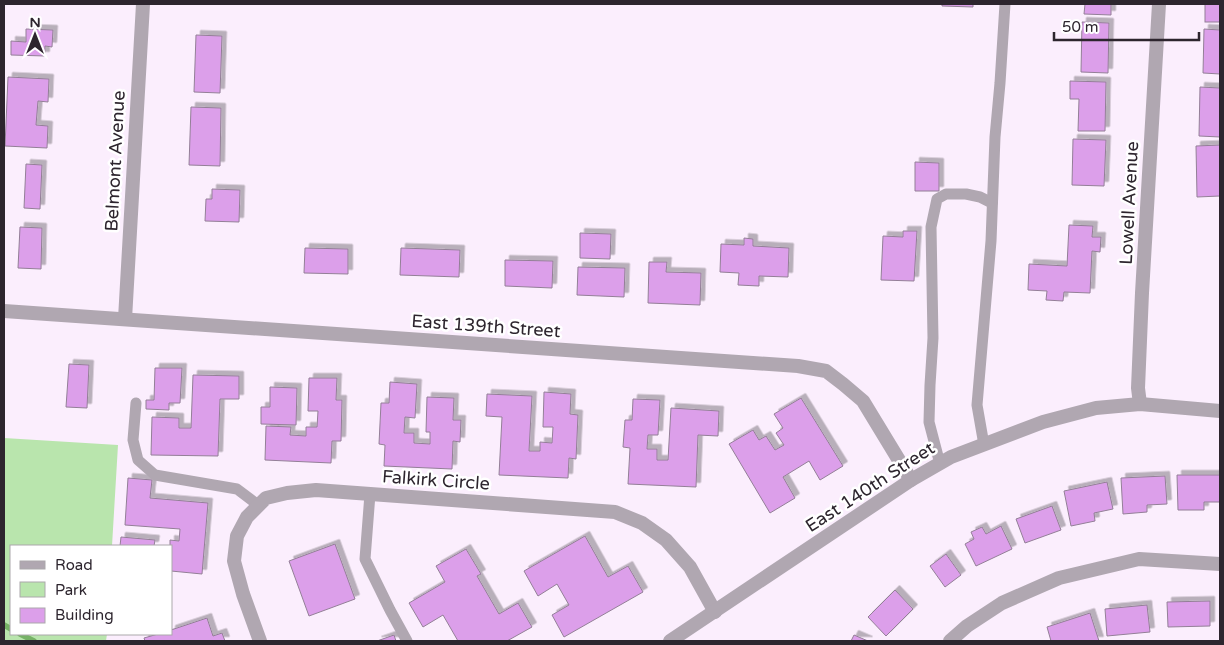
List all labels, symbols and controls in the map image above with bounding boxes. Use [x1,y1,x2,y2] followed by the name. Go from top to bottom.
[10,10,60,60] north arrow
[1054,10,1199,42] scale bar
[29,14,41,31] text: N
[1062,18,1099,36] text: 50 m
[100,90,130,232] street label: Belmont Avenue
[1115,141,1143,265] street label: Lowell Avenue
[411,310,561,342] street label: East 139th Street
[801,437,939,537] street label: East 140th Street
[381,465,491,495] street label: Falkirk Circle
[10,545,172,635] legend
[55,556,93,574] text: Road
[55,581,87,599] text: Park
[55,606,114,624] text: Building

